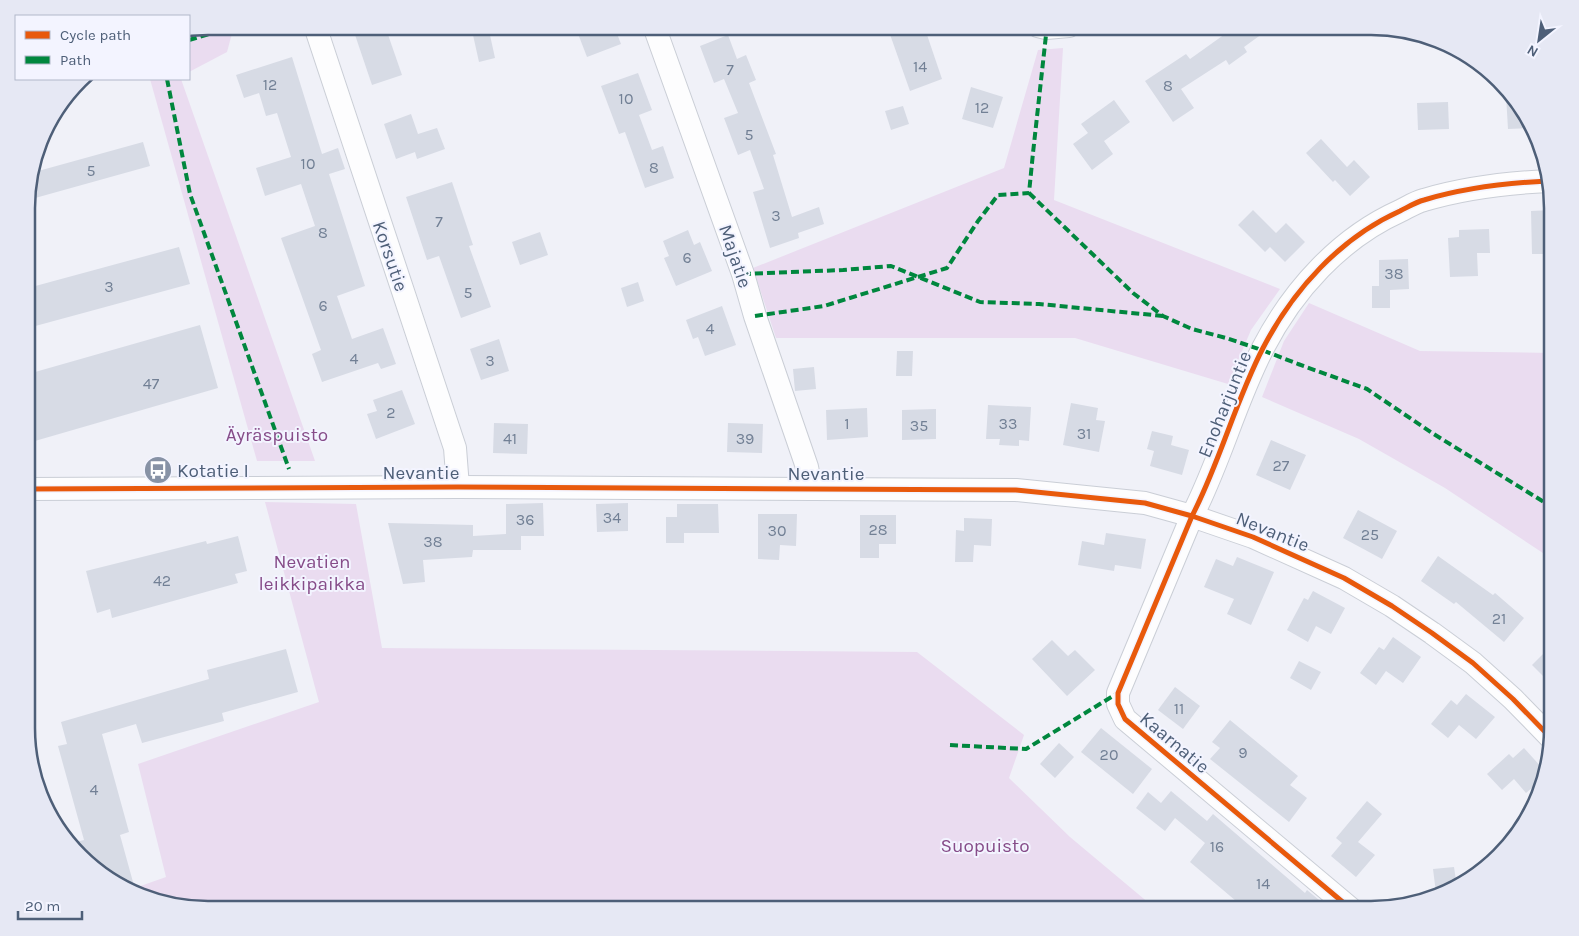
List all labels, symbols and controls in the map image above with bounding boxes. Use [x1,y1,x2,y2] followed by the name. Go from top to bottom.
[15,15,190,80] legend
[1514,15,1564,65] north arrow
[60,26,131,44] text: Cycle path
[1524,41,1541,61] text: N
[60,51,91,69] text: Path
[913,57,927,76] house number: 14
[726,60,734,79] house number: 7
[263,75,277,94] house number: 12
[1163,76,1173,95] house number: 8
[619,89,633,108] house number: 10
[975,98,989,117] house number: 12
[744,125,754,144] house number: 5
[301,154,315,173] house number: 10
[649,158,659,177] house number: 8
[86,161,96,180] house number: 5
[771,206,781,225] house number: 3
[435,212,443,231] house number: 7
[368,218,412,294] street label: Korsutie
[714,222,756,291] street label: Majatie
[318,223,328,242] house number: 8
[682,248,692,267] house number: 6
[1384,264,1404,283] house number: 38
[104,277,114,296] house number: 3
[463,283,473,302] house number: 5
[318,296,328,315] house number: 6
[706,319,715,338] house number: 4
[1194,348,1256,461] street label: Enoharjuntie
[350,349,359,368] house number: 4
[485,351,495,370] house number: 3
[143,374,160,393] house number: 47
[386,403,396,422] house number: 2
[844,414,850,433] house number: 1
[999,414,1017,433] house number: 33
[910,416,928,435] house number: 35
[226,424,328,446] park label: Äyräspuisto
[1077,424,1091,443] house number: 31
[503,429,517,448] house number: 41
[736,429,754,448] house number: 39
[143,455,173,485] bus stop icon: Kotatie I
[1273,456,1290,475] house number: 27
[177,460,249,482] place label: Kotatie I
[383,462,459,484] street label: Nevantie
[788,463,864,485] street label: Nevantie
[1233,507,1312,557] street label: Nevantie
[603,508,621,527] house number: 34
[516,510,534,529] house number: 36
[868,520,888,539] house number: 28
[768,521,786,540] house number: 30
[1361,525,1379,544] house number: 25
[423,532,443,551] house number: 38
[259,551,365,595] park label: Nevatien leikkipaikka
[153,571,171,590] house number: 42
[1492,609,1506,628] house number: 21
[1174,699,1184,718] house number: 11
[1135,707,1214,778] street label: Kaarnatie
[1238,743,1248,762] house number: 9
[1100,745,1118,764] house number: 20
[90,780,99,799] house number: 4
[940,835,1030,857] park label: Suopuisto
[1210,837,1224,856] house number: 16
[1256,874,1270,893] house number: 14
[18,888,81,920] scale bar
[25,897,60,915] text: 20 m

